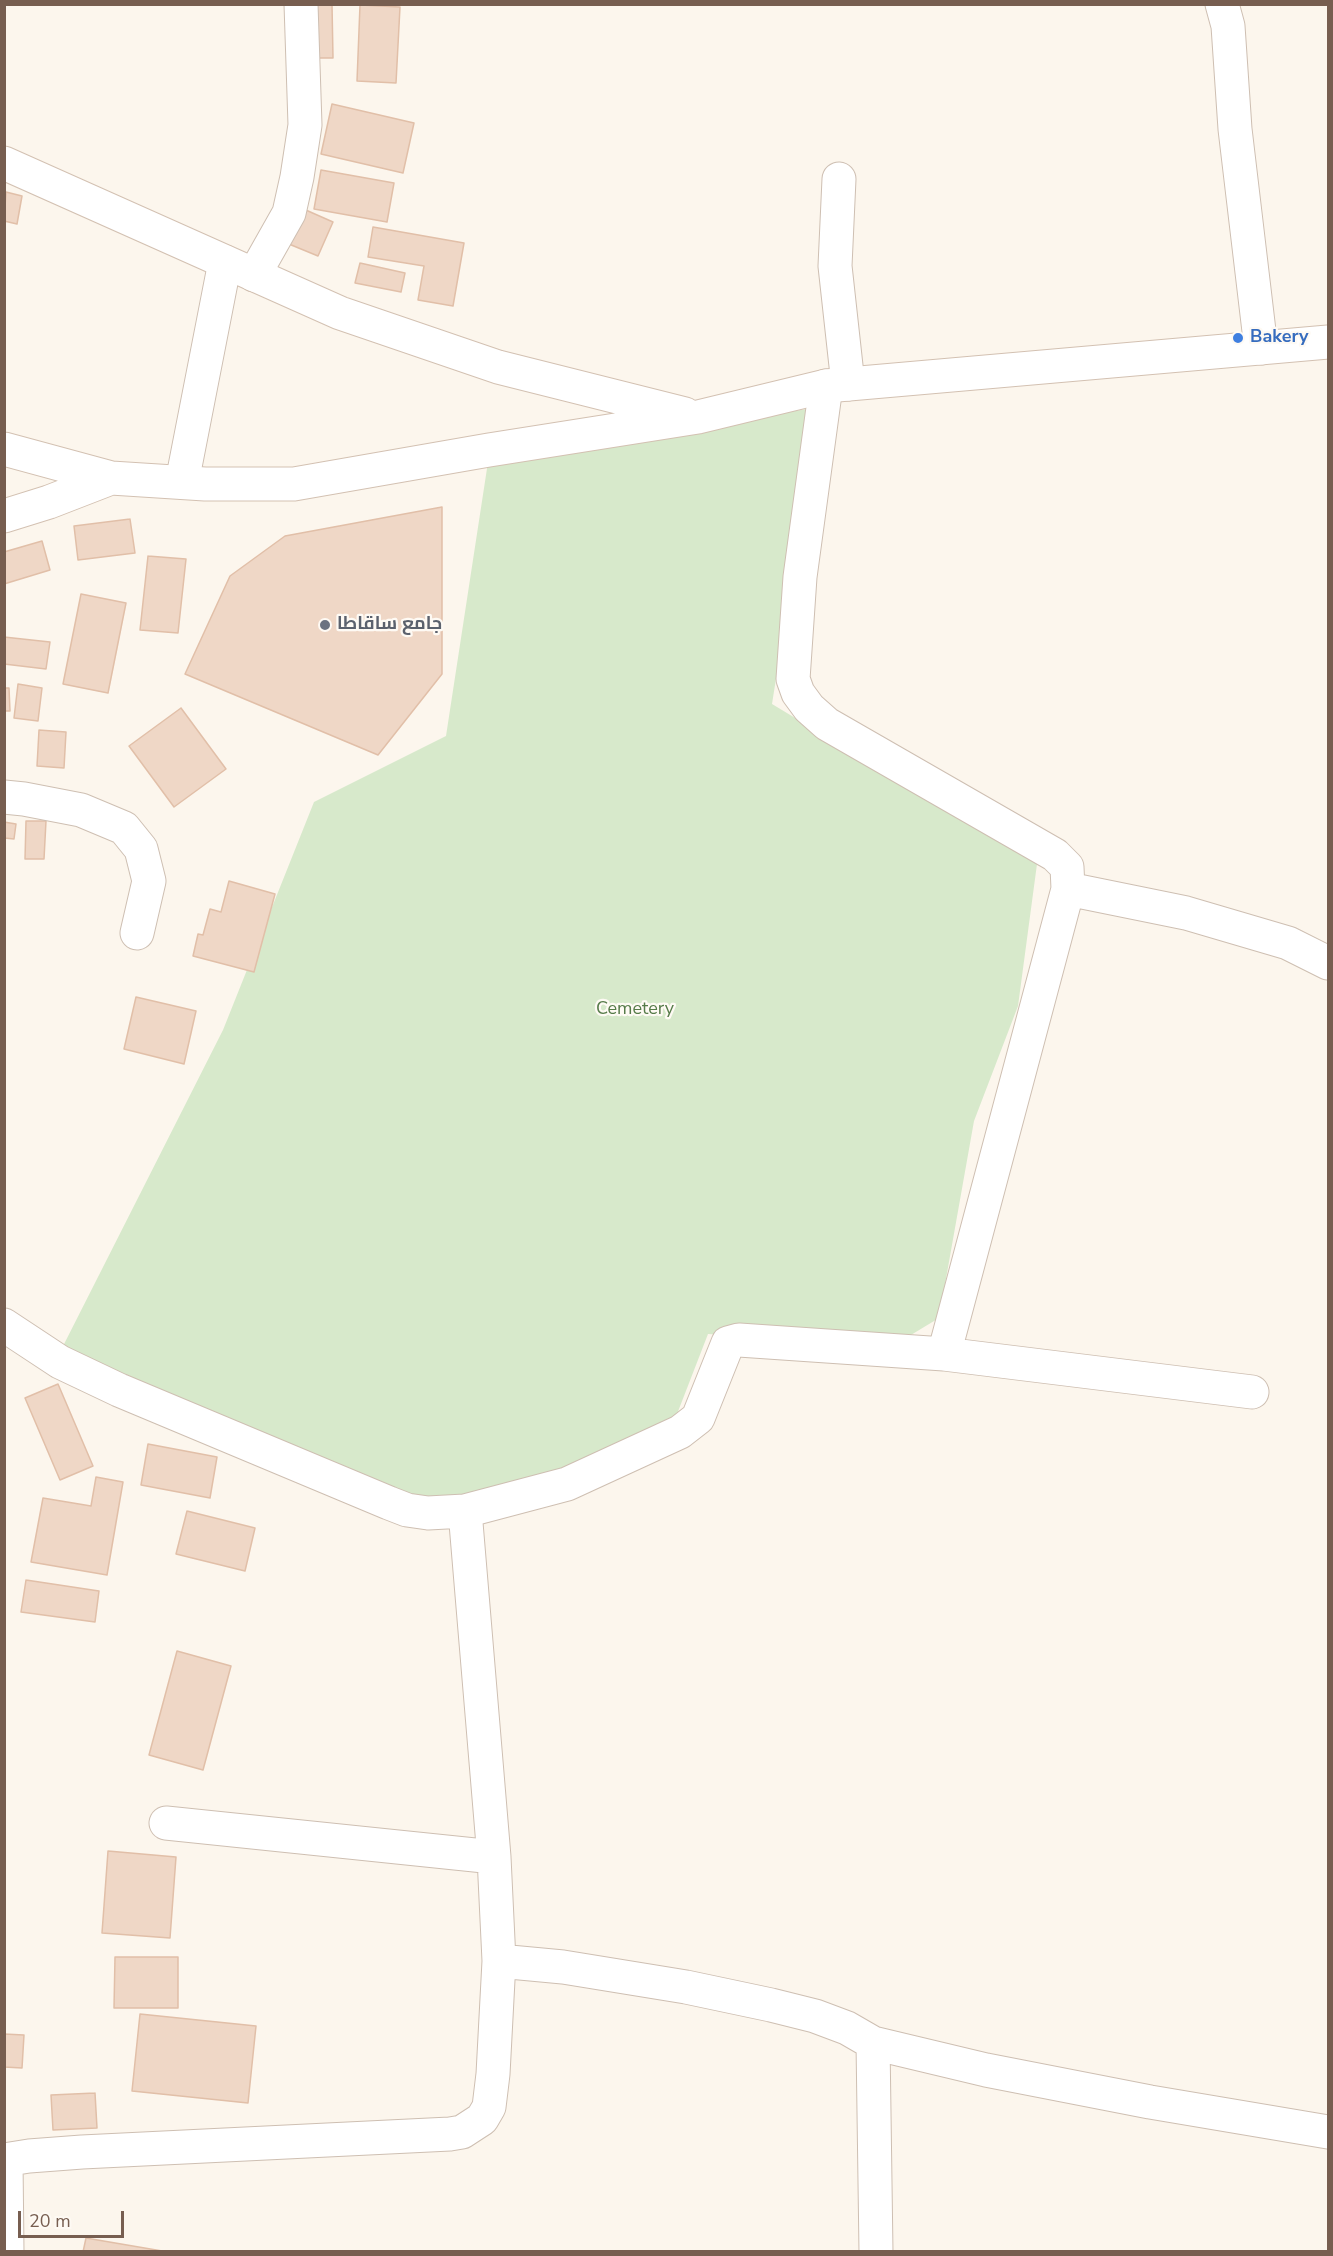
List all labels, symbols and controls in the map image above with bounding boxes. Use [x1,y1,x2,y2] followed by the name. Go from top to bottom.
[1250,327,1309,349] place label: Bakery
[1231,331,1245,345] marker: Bakery
[337,614,442,636] place label: جامع ساقاطا
[318,618,332,632] marker: جامع ساقاطا
[596,999,674,1021] park label: Cemetery
[21,2199,128,2237] scale bar
[29,2209,71,2233] text: 20 m

